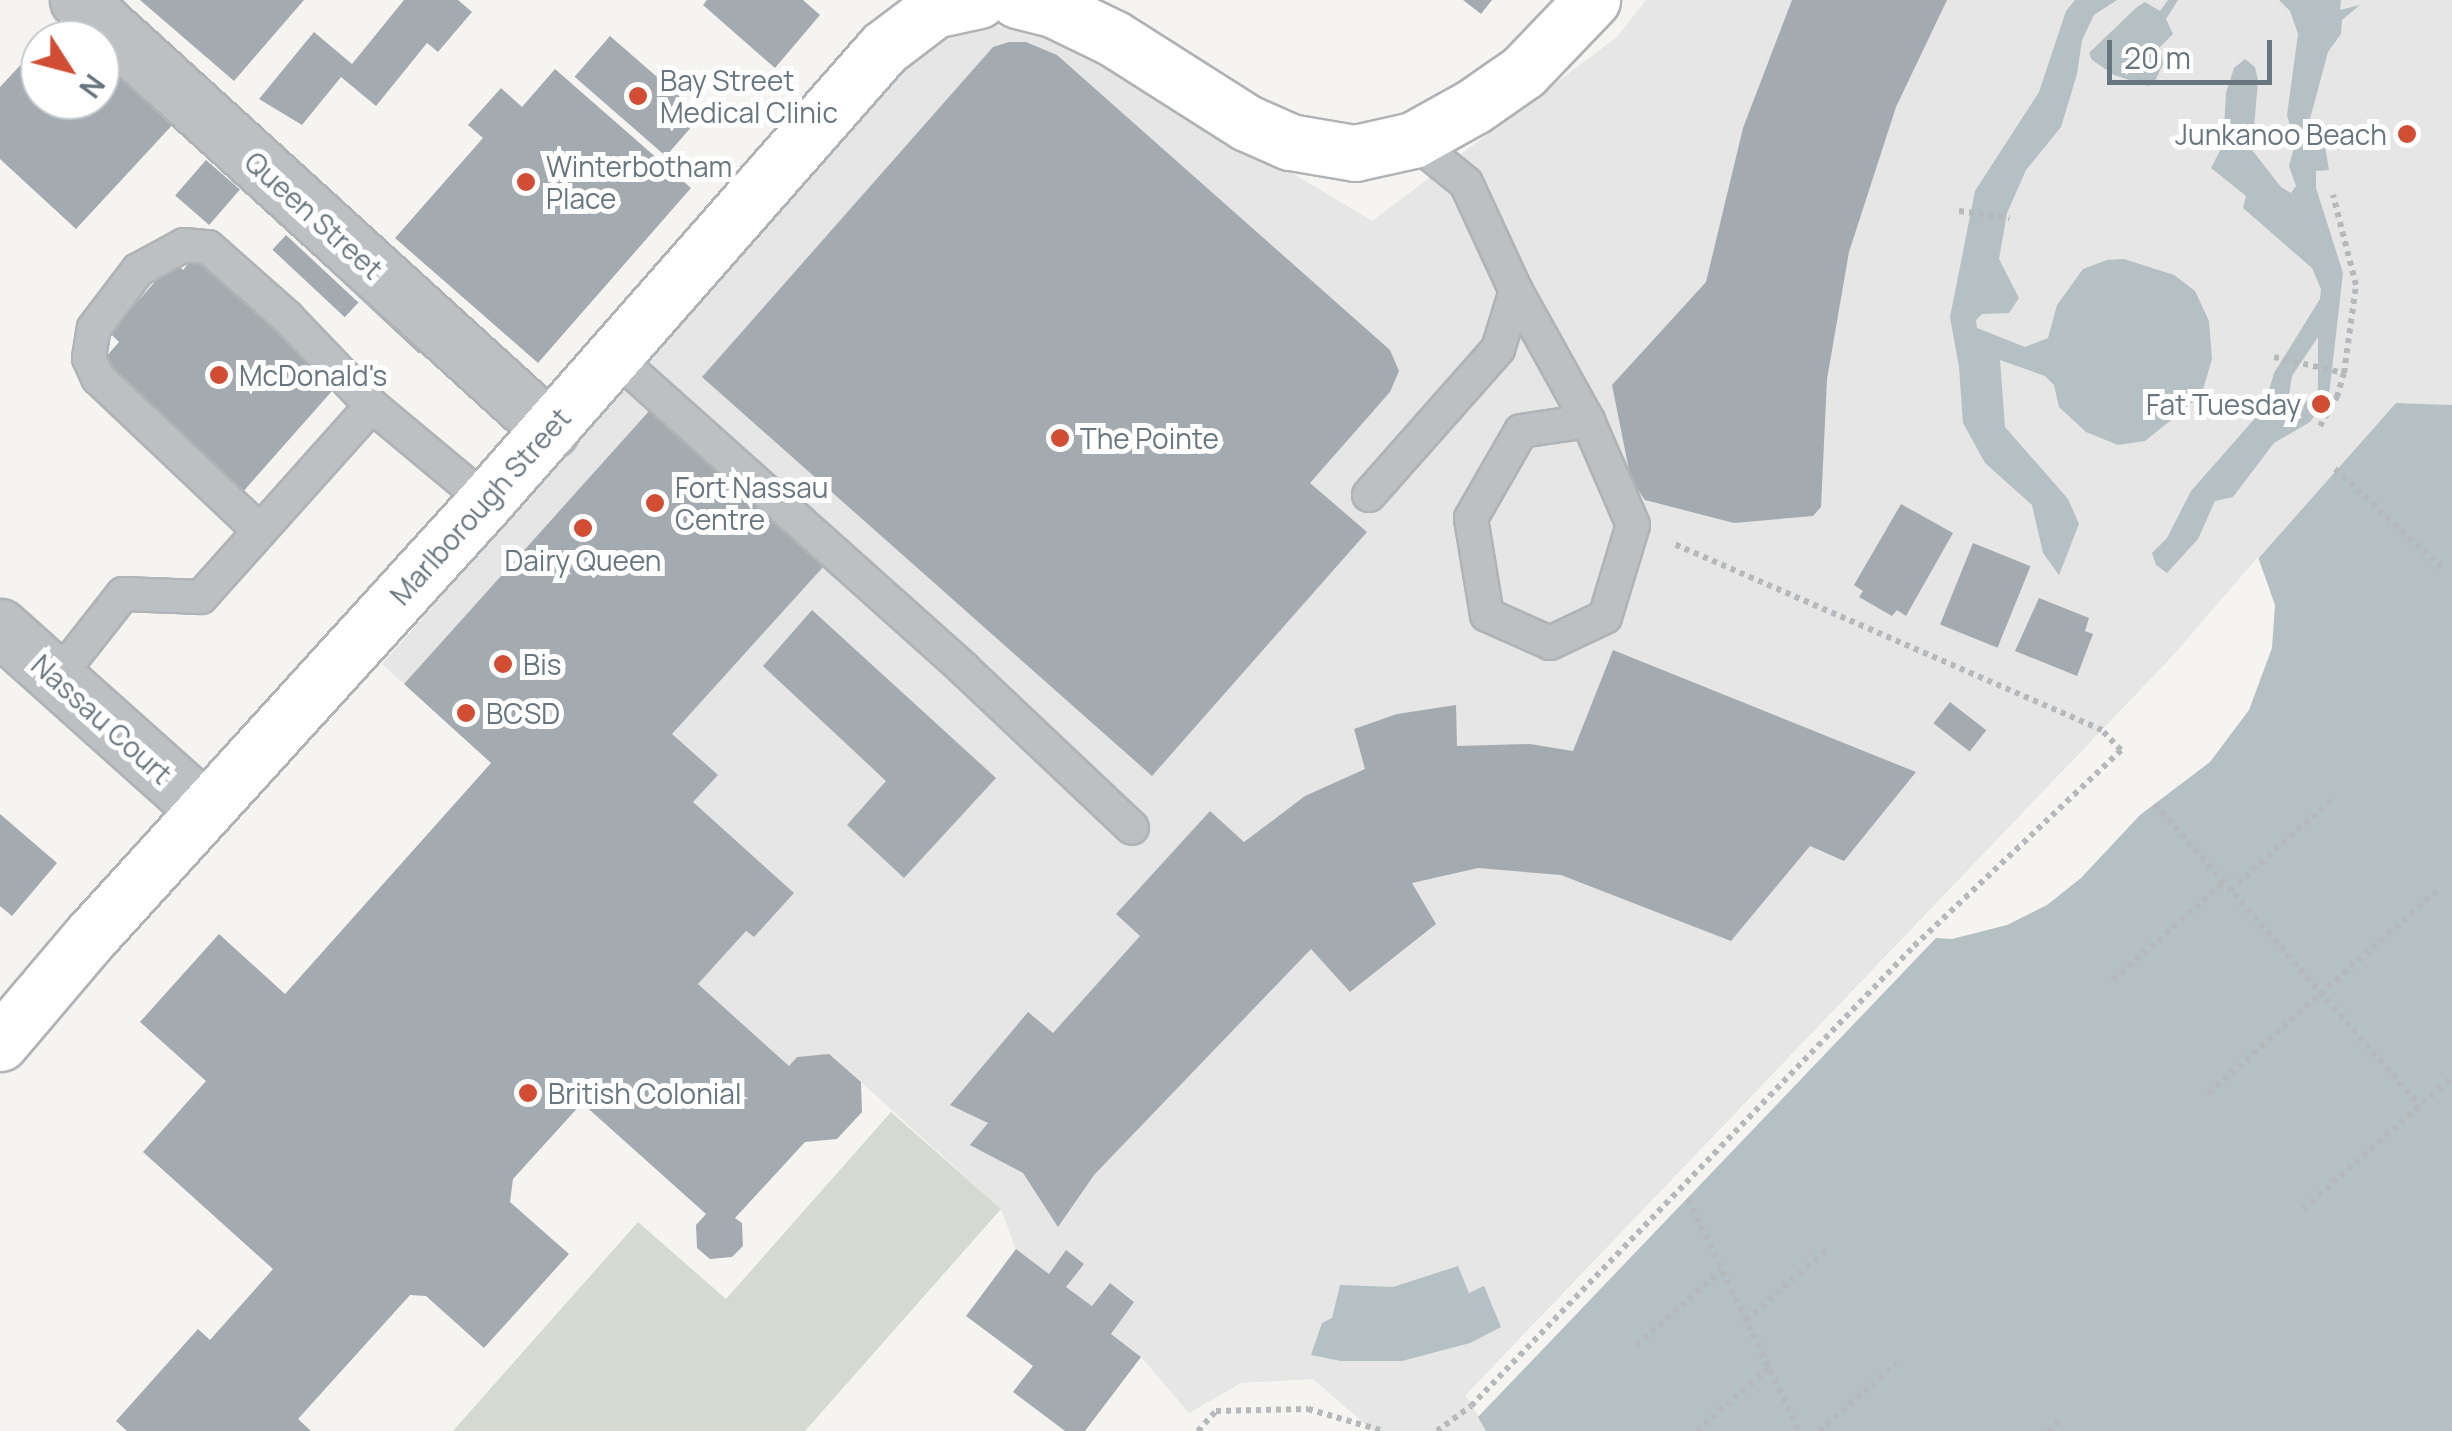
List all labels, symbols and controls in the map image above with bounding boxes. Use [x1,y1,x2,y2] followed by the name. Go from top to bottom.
[20,20,120,120] north arrow
[2112,20,2277,82] scale bar
[2124,37,2191,78] text: 20 m
[660,63,838,129] place label: Bay Street Medical Clinic
[71,67,114,106] text: N
[625,83,651,109] marker: Bay Street Medical Clinic
[2175,117,2387,151] place label: Junkanoo Beach
[2396,123,2418,145] marker: Junkanoo Beach
[238,144,390,286] street label: Queen Street
[546,149,732,215] place label: Winterbotham Place
[515,171,537,193] marker: Winterbotham Place
[239,358,387,392] place label: McDonald's
[208,364,230,386] marker: McDonald's
[2146,387,2301,421] place label: Fat Tuesday
[2310,393,2332,415] marker: Fat Tuesday
[383,401,577,611] street label: Marlborough Street
[1080,421,1219,455] place label: The Pointe
[1049,427,1071,449] marker: The Pointe
[675,470,828,536] place label: Fort Nassau Centre
[644,492,666,514] marker: Fort Nassau Centre
[572,517,594,539] marker: Dairy Queen
[504,543,662,577] place label: Dairy Queen
[25,647,179,791] street label: Nassau Court
[523,647,561,681] place label: Bis
[492,653,514,675] marker: Bis
[486,696,560,730] place label: BCSD
[455,702,477,724] marker: BCSD
[548,1076,741,1110] place label: British Colonial
[517,1082,539,1104] marker: British Colonial

